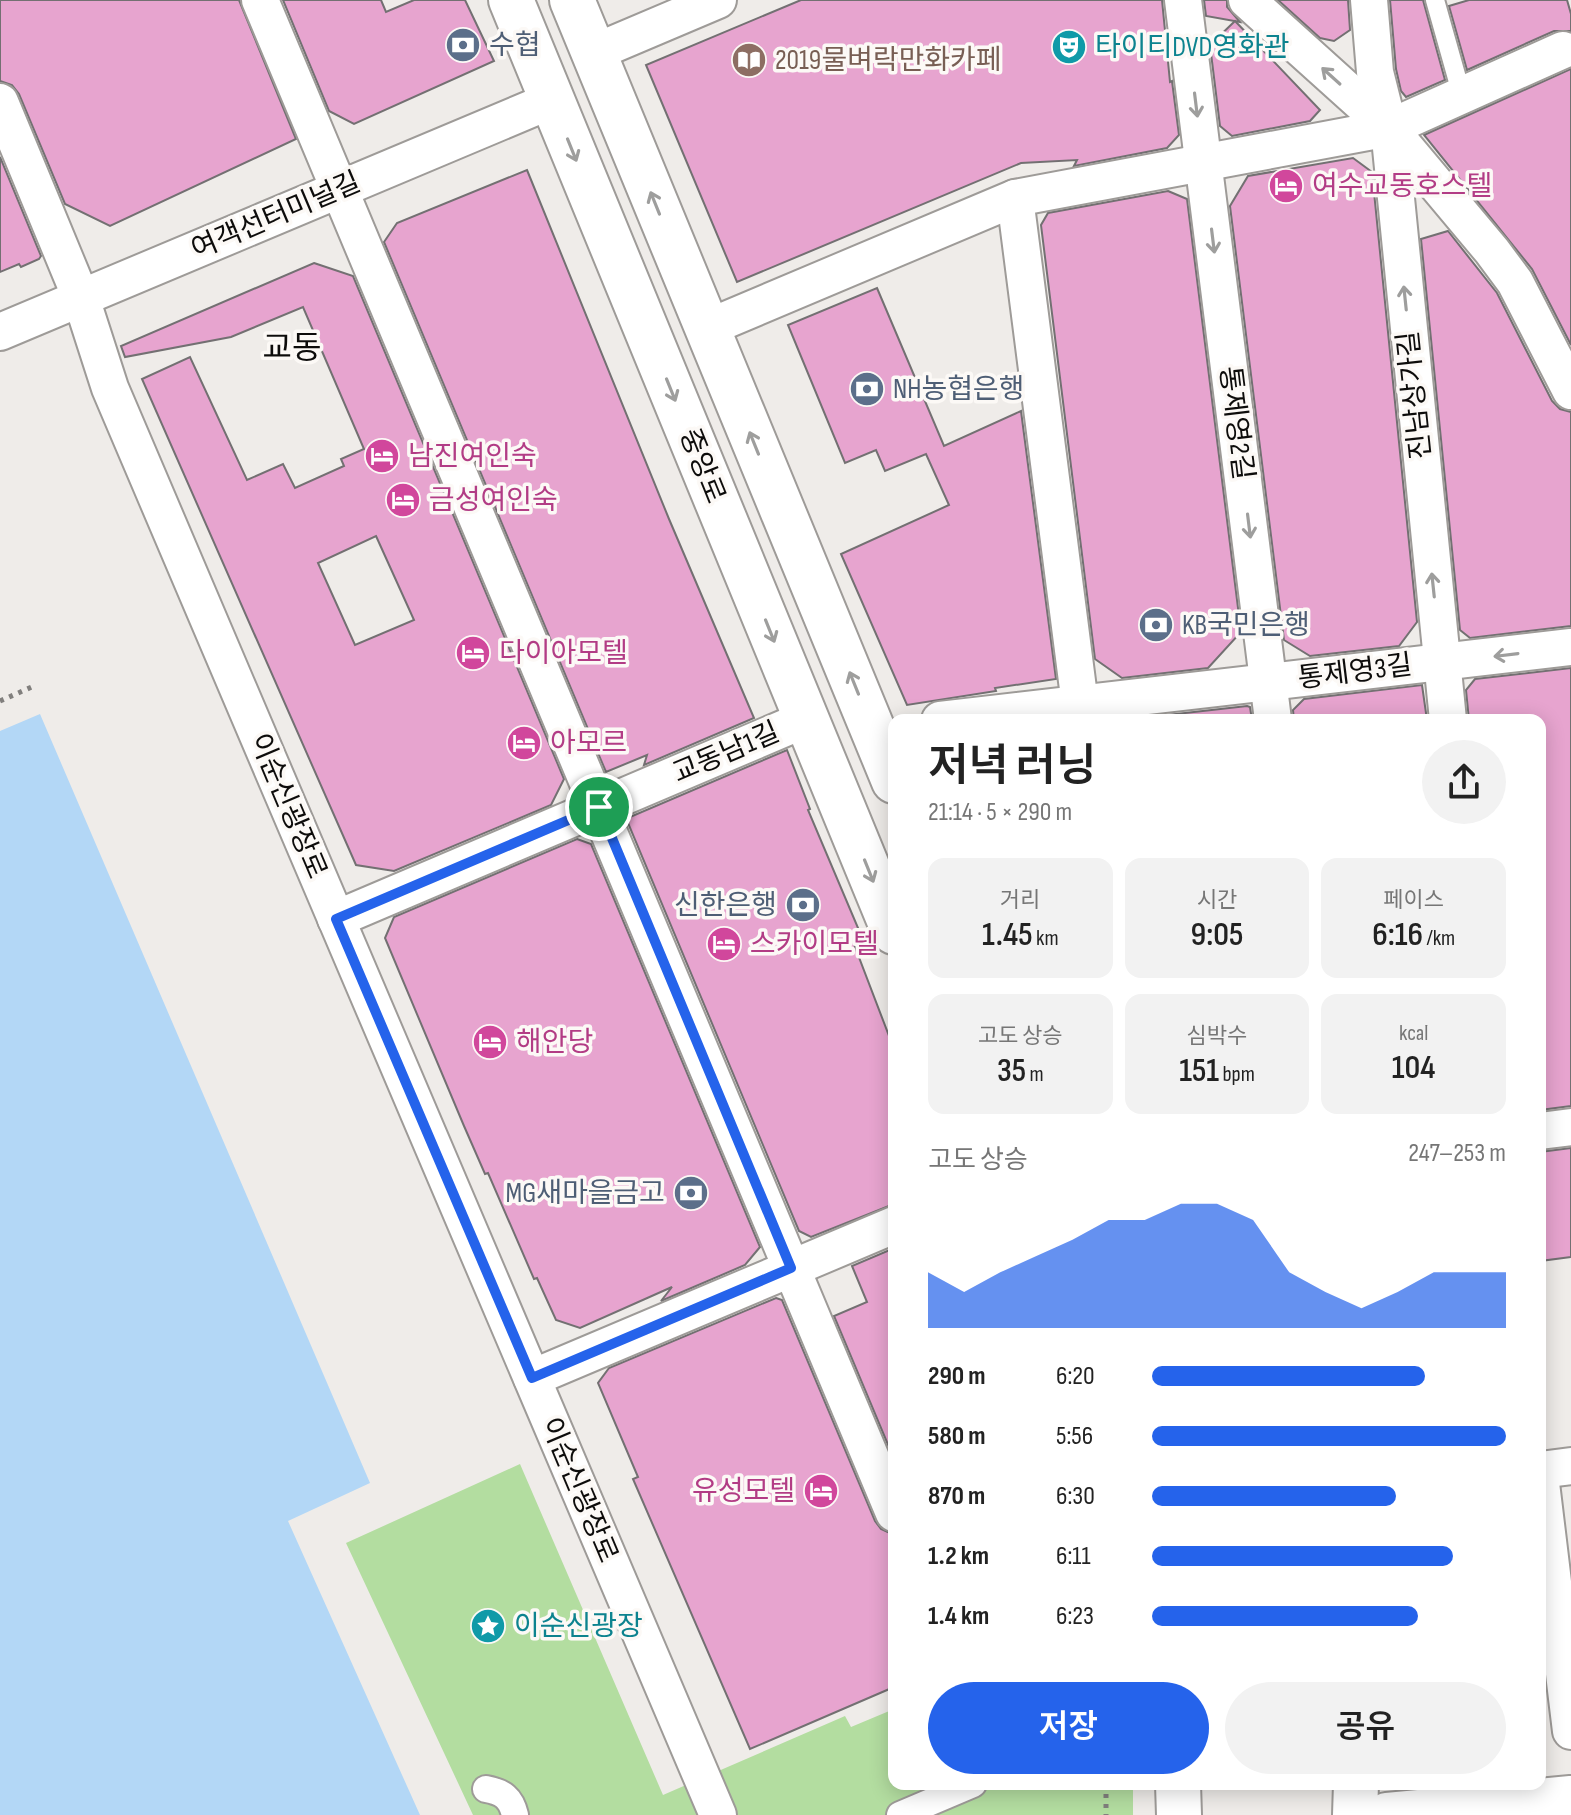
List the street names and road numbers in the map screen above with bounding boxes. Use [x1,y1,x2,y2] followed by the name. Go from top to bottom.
[187,166,365,266] street label: 여객선터미널길
[1392,329,1438,461] street label: 진남상가길
[1213,364,1259,482] street label: 통제영2길
[672,424,732,508] street label: 중앙로
[1296,649,1414,695] street label: 통제영3길
[668,716,784,790] street label: 교동남1길
[243,728,333,884] street label: 이순신광장로
[534,1412,624,1568] street label: 이순신광장로

